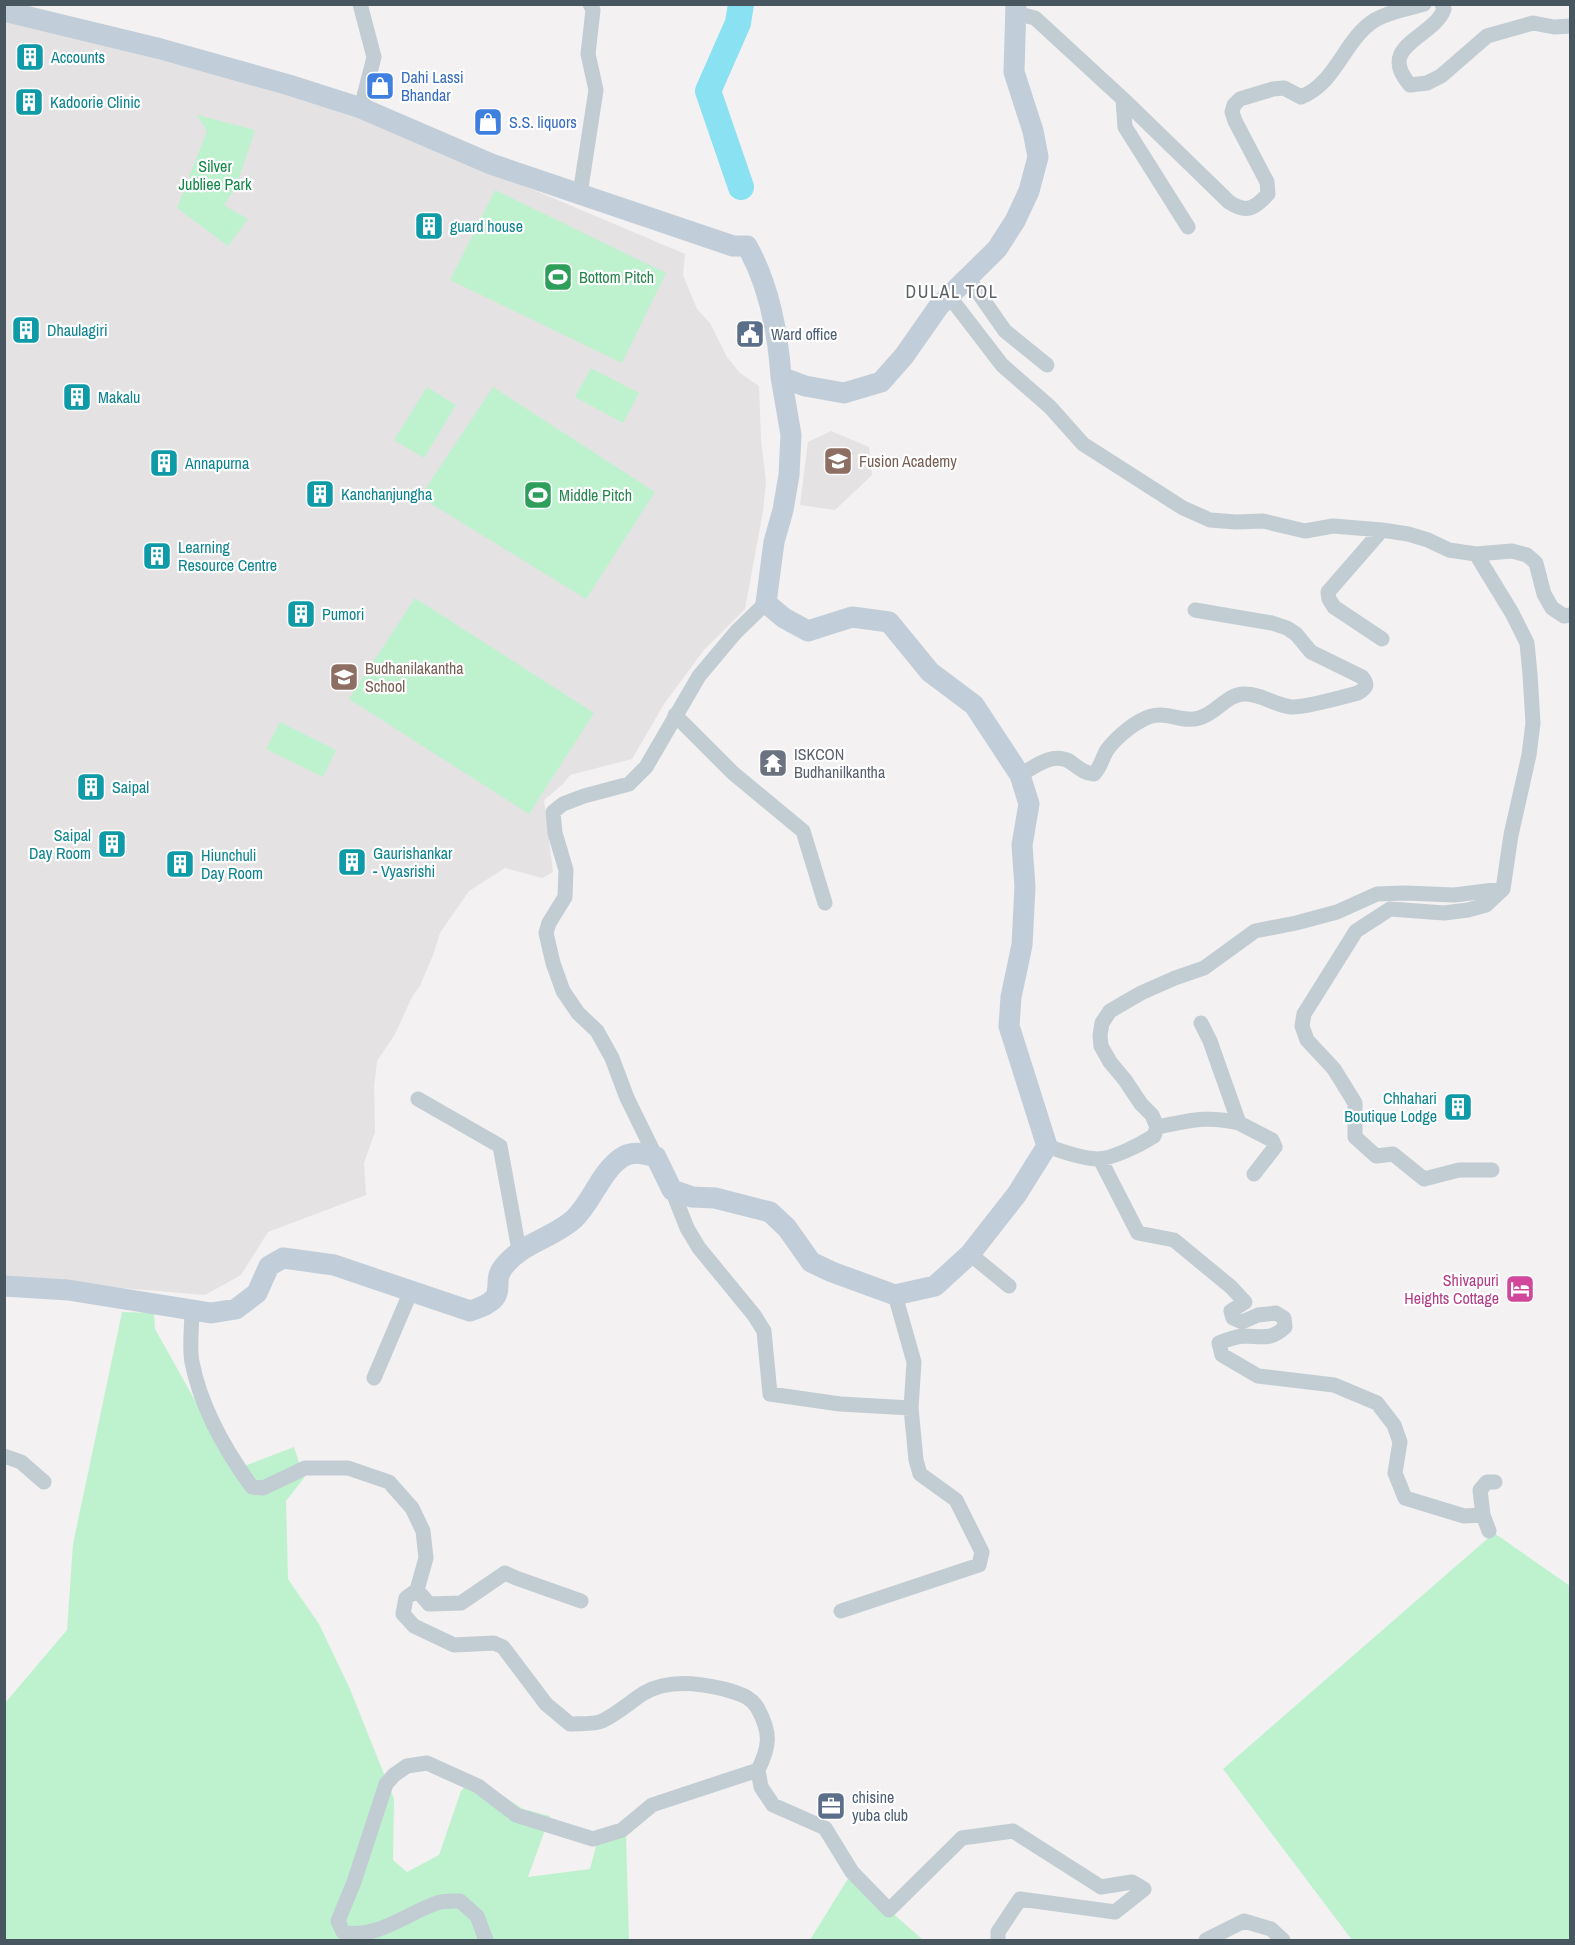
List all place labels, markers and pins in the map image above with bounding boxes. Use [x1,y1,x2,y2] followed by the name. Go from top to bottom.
[14,41,46,73] building icon: Accounts
[50,46,105,68] place label: Accounts
[401,66,464,106] place label: Dahi Lassi Bhandar
[364,70,396,102] shop icon: Dahi Lassi Bhandar
[13,86,45,118] building icon: Kadoorie Clinic
[50,91,141,113] place label: Kadoorie Clinic
[472,106,504,138] shop icon: S.S. liquors
[509,111,577,133] place label: S.S. liquors
[413,210,445,242] building icon: guard house
[450,215,523,237] place label: guard house
[542,261,574,293] sports icon: Bottom Pitch
[579,266,654,288] place label: Bottom Pitch
[10,314,42,346] building icon: Dhaulagiri
[734,318,766,350] public building icon: Ward office
[47,319,108,341] place label: Dhaulagiri
[771,323,837,345] place label: Ward office
[61,381,93,413] building icon: Makalu
[98,386,140,408] place label: Makalu
[822,445,854,477] school or university icon: Fusion Academy
[148,447,180,479] building icon: Annapurna
[859,450,957,472] place label: Fusion Academy
[184,452,250,474] place label: Annapurna
[304,478,336,510] building icon: Kanchanjungha
[522,479,554,511] sports icon: Middle Pitch
[341,483,433,505] place label: Kanchanjungha
[559,484,632,506] place label: Middle Pitch
[178,536,277,576] place label: Learning Resource Centre
[141,540,173,572] building icon: Learning Resource Centre
[285,598,317,630] building icon: Pumori
[322,603,364,625] place label: Pumori
[365,657,464,697] place label: Budhanilakantha School
[328,661,360,693] school or university icon: Budhanilakantha School
[794,743,886,783] place label: ISKCON Budhanilkantha
[757,747,789,779] temple icon: ISKCON Budhanilkantha
[75,771,107,803] building icon: Saipal
[112,776,149,798] place label: Saipal
[29,824,91,864] place label: Saipal Day Room
[96,828,128,860] building icon: Saipal Day Room
[373,842,453,882] place label: Gaurishankar - Vyasrishi
[201,844,263,884] place label: Hiunchuli Day Room
[336,846,368,878] building icon: Gaurishankar - Vyasrishi
[164,848,196,880] building icon: Hiunchuli Day Room
[1344,1087,1437,1127] place label: Chhahari Boutique Lodge
[1442,1091,1474,1123] building icon: Chhahari Boutique Lodge
[1404,1269,1499,1309] place label: Shivapuri Heights Cottage
[1504,1273,1536,1305] hotel icon: Shivapuri Heights Cottage
[852,1786,908,1826] place label: chisine yuba club
[815,1790,847,1822] office icon: chisine yuba club

